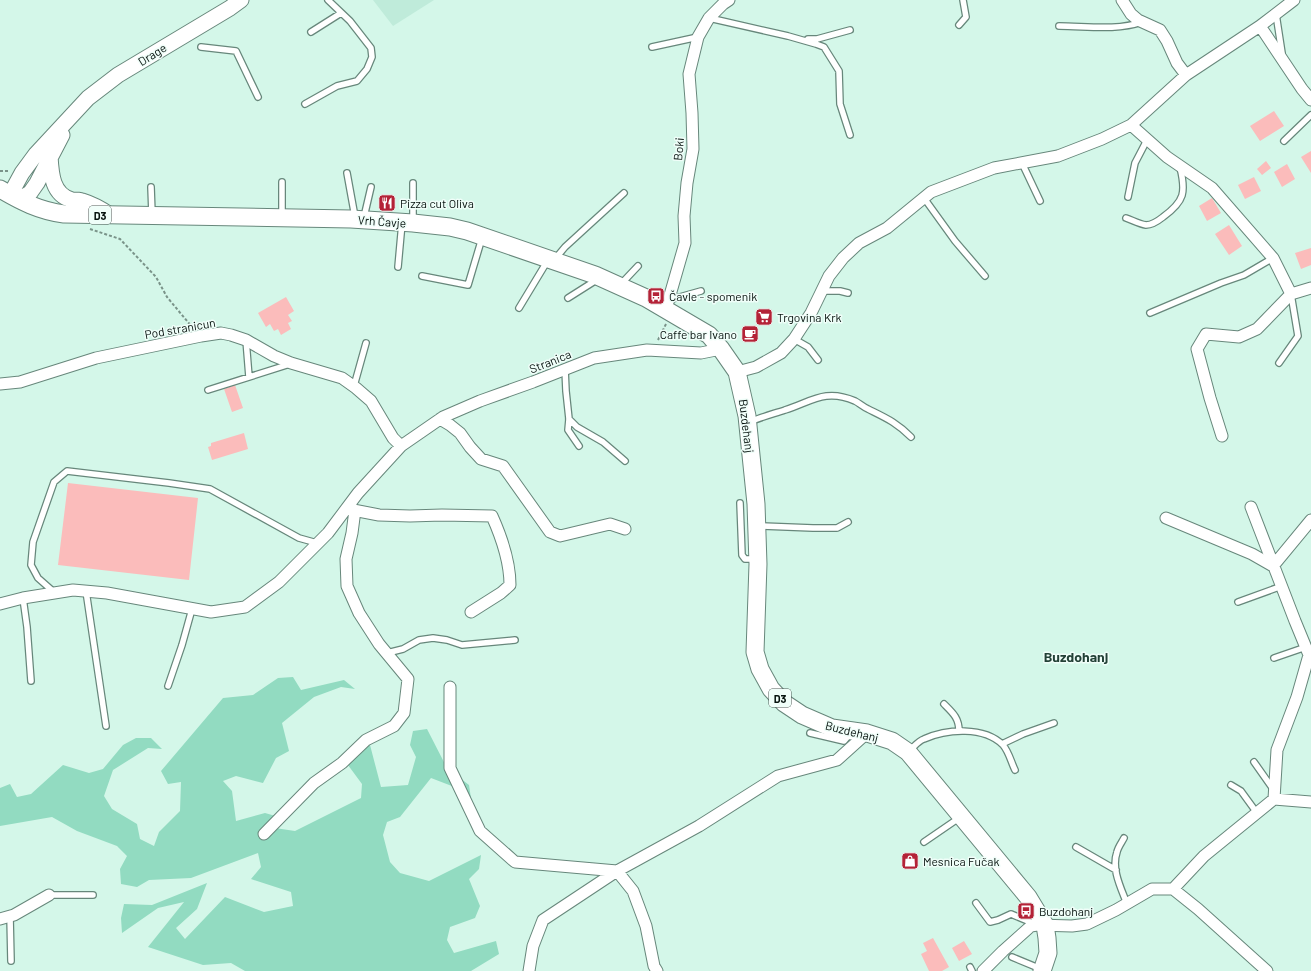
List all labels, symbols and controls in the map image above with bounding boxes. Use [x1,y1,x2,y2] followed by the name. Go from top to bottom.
[135,40,169,68] street label: Drage
[670,137,686,161] street label: Boki
[377,193,397,213] restaurant icon: Pizza cut Oliva
[400,196,474,210] place label: Pizza cut Oliva
[89,206,111,224] road number: D3
[357,212,407,230] street label: Vrh Čavje
[646,286,666,306] bus stop icon: Čavle - spomenik
[669,289,757,303] place label: Čavle - spomenik
[754,307,774,327] supermarket icon: Trgovina Krk
[777,310,842,324] place label: Trgovina Krk
[144,315,216,341] street label: Pod stranicun
[740,324,760,344] cafe icon: Caffe bar Ivano
[660,327,737,341] place label: Caffe bar Ivano
[527,346,573,376] street label: Stranica
[737,398,757,454] street label: Buzdehanj
[1044,648,1108,665] district label: Buzdohanj
[769,689,791,707] road number: D3
[824,718,880,744] street label: Buzdehanj
[900,851,920,871] shop icon: Mesnica Fučak
[923,854,999,868] place label: Mesnica Fučak
[1016,901,1036,921] bus stop icon: Buzdohanj
[1039,904,1093,918] place label: Buzdohanj

